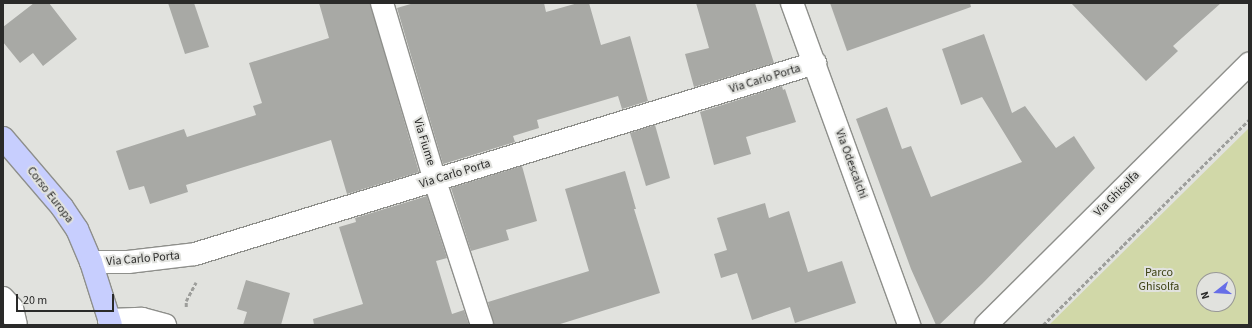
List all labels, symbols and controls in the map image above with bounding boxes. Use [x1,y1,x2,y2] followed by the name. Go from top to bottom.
[728,61,802,97] street label: Via Carlo Porta
[410,117,438,167] street label: Via Fiume
[832,127,870,201] street label: Via Odescalchi
[418,156,492,192] street label: Via Carlo Porta
[24,164,76,226] street label: Corso Europa
[1091,168,1143,220] street label: Via Ghisolfa
[106,249,180,269] street label: Via Carlo Porta
[1139,266,1179,294] park label: Parco Ghisolfa
[1196,272,1236,312] north arrow
[18,286,116,312] scale bar
[1197,290,1213,301] text: N
[23,292,47,309] text: 20 m

